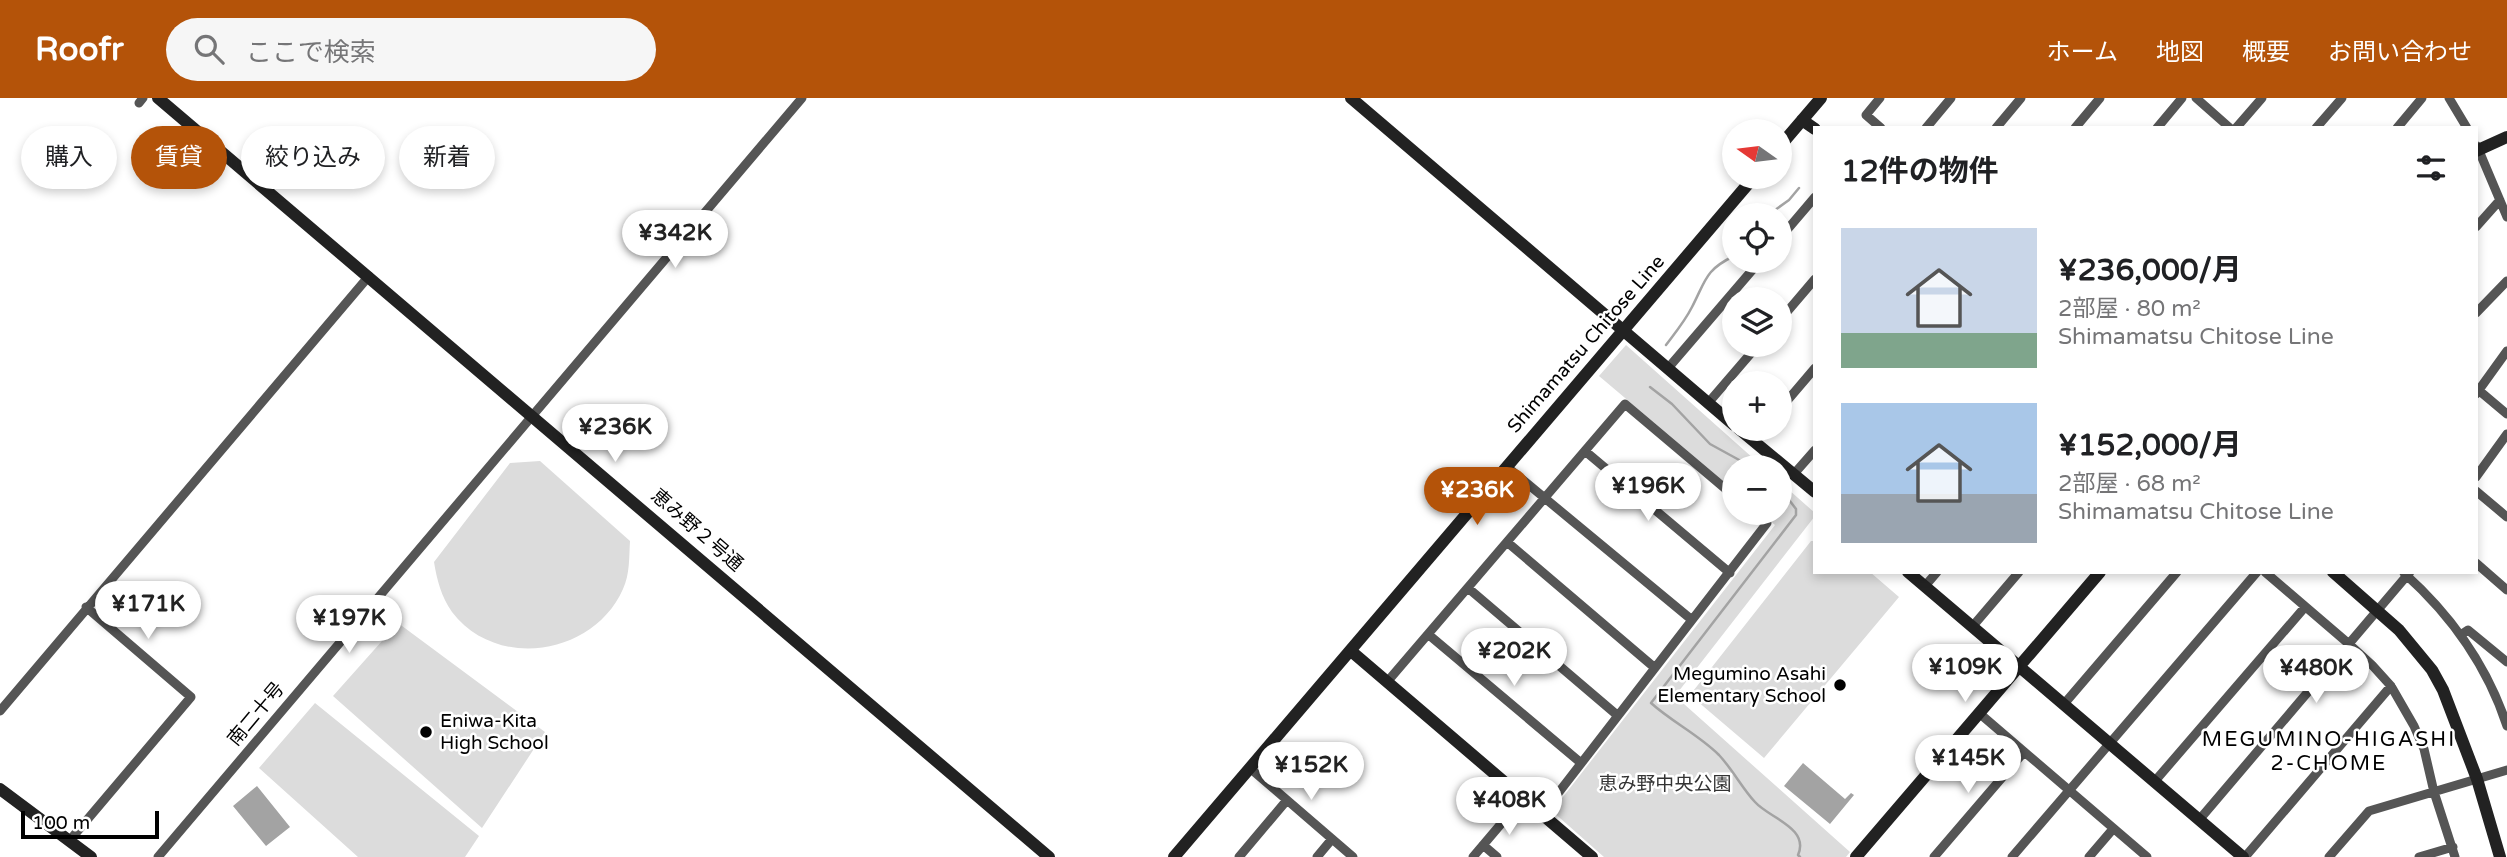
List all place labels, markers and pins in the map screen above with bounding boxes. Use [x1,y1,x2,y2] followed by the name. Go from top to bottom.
[626,211,724,270] pin: ¥342K
[566,404,664,464] pin: ¥236K
[1599,464,1697,523] pin: ¥196K
[1428,468,1526,527] pin: ¥236K
[99,582,197,641] pin: ¥171K
[300,596,398,655] pin: ¥197K
[1465,628,1563,688] pin: ¥202K
[1916,644,2014,704] pin: ¥109K
[2267,646,2365,705] pin: ¥480K
[1657,663,1826,707] place label: Megumino Asahi Elementary School
[1832,677,1848,693] marker: Megumino Asahi Elementary School
[440,710,549,754] place label: Eniwa-Kita High School
[418,724,434,740] marker: Eniwa-Kita High School
[1919,736,2017,795] pin: ¥145K
[1262,742,1360,802] pin: ¥152K
[1460,778,1558,837] pin: ¥408K

